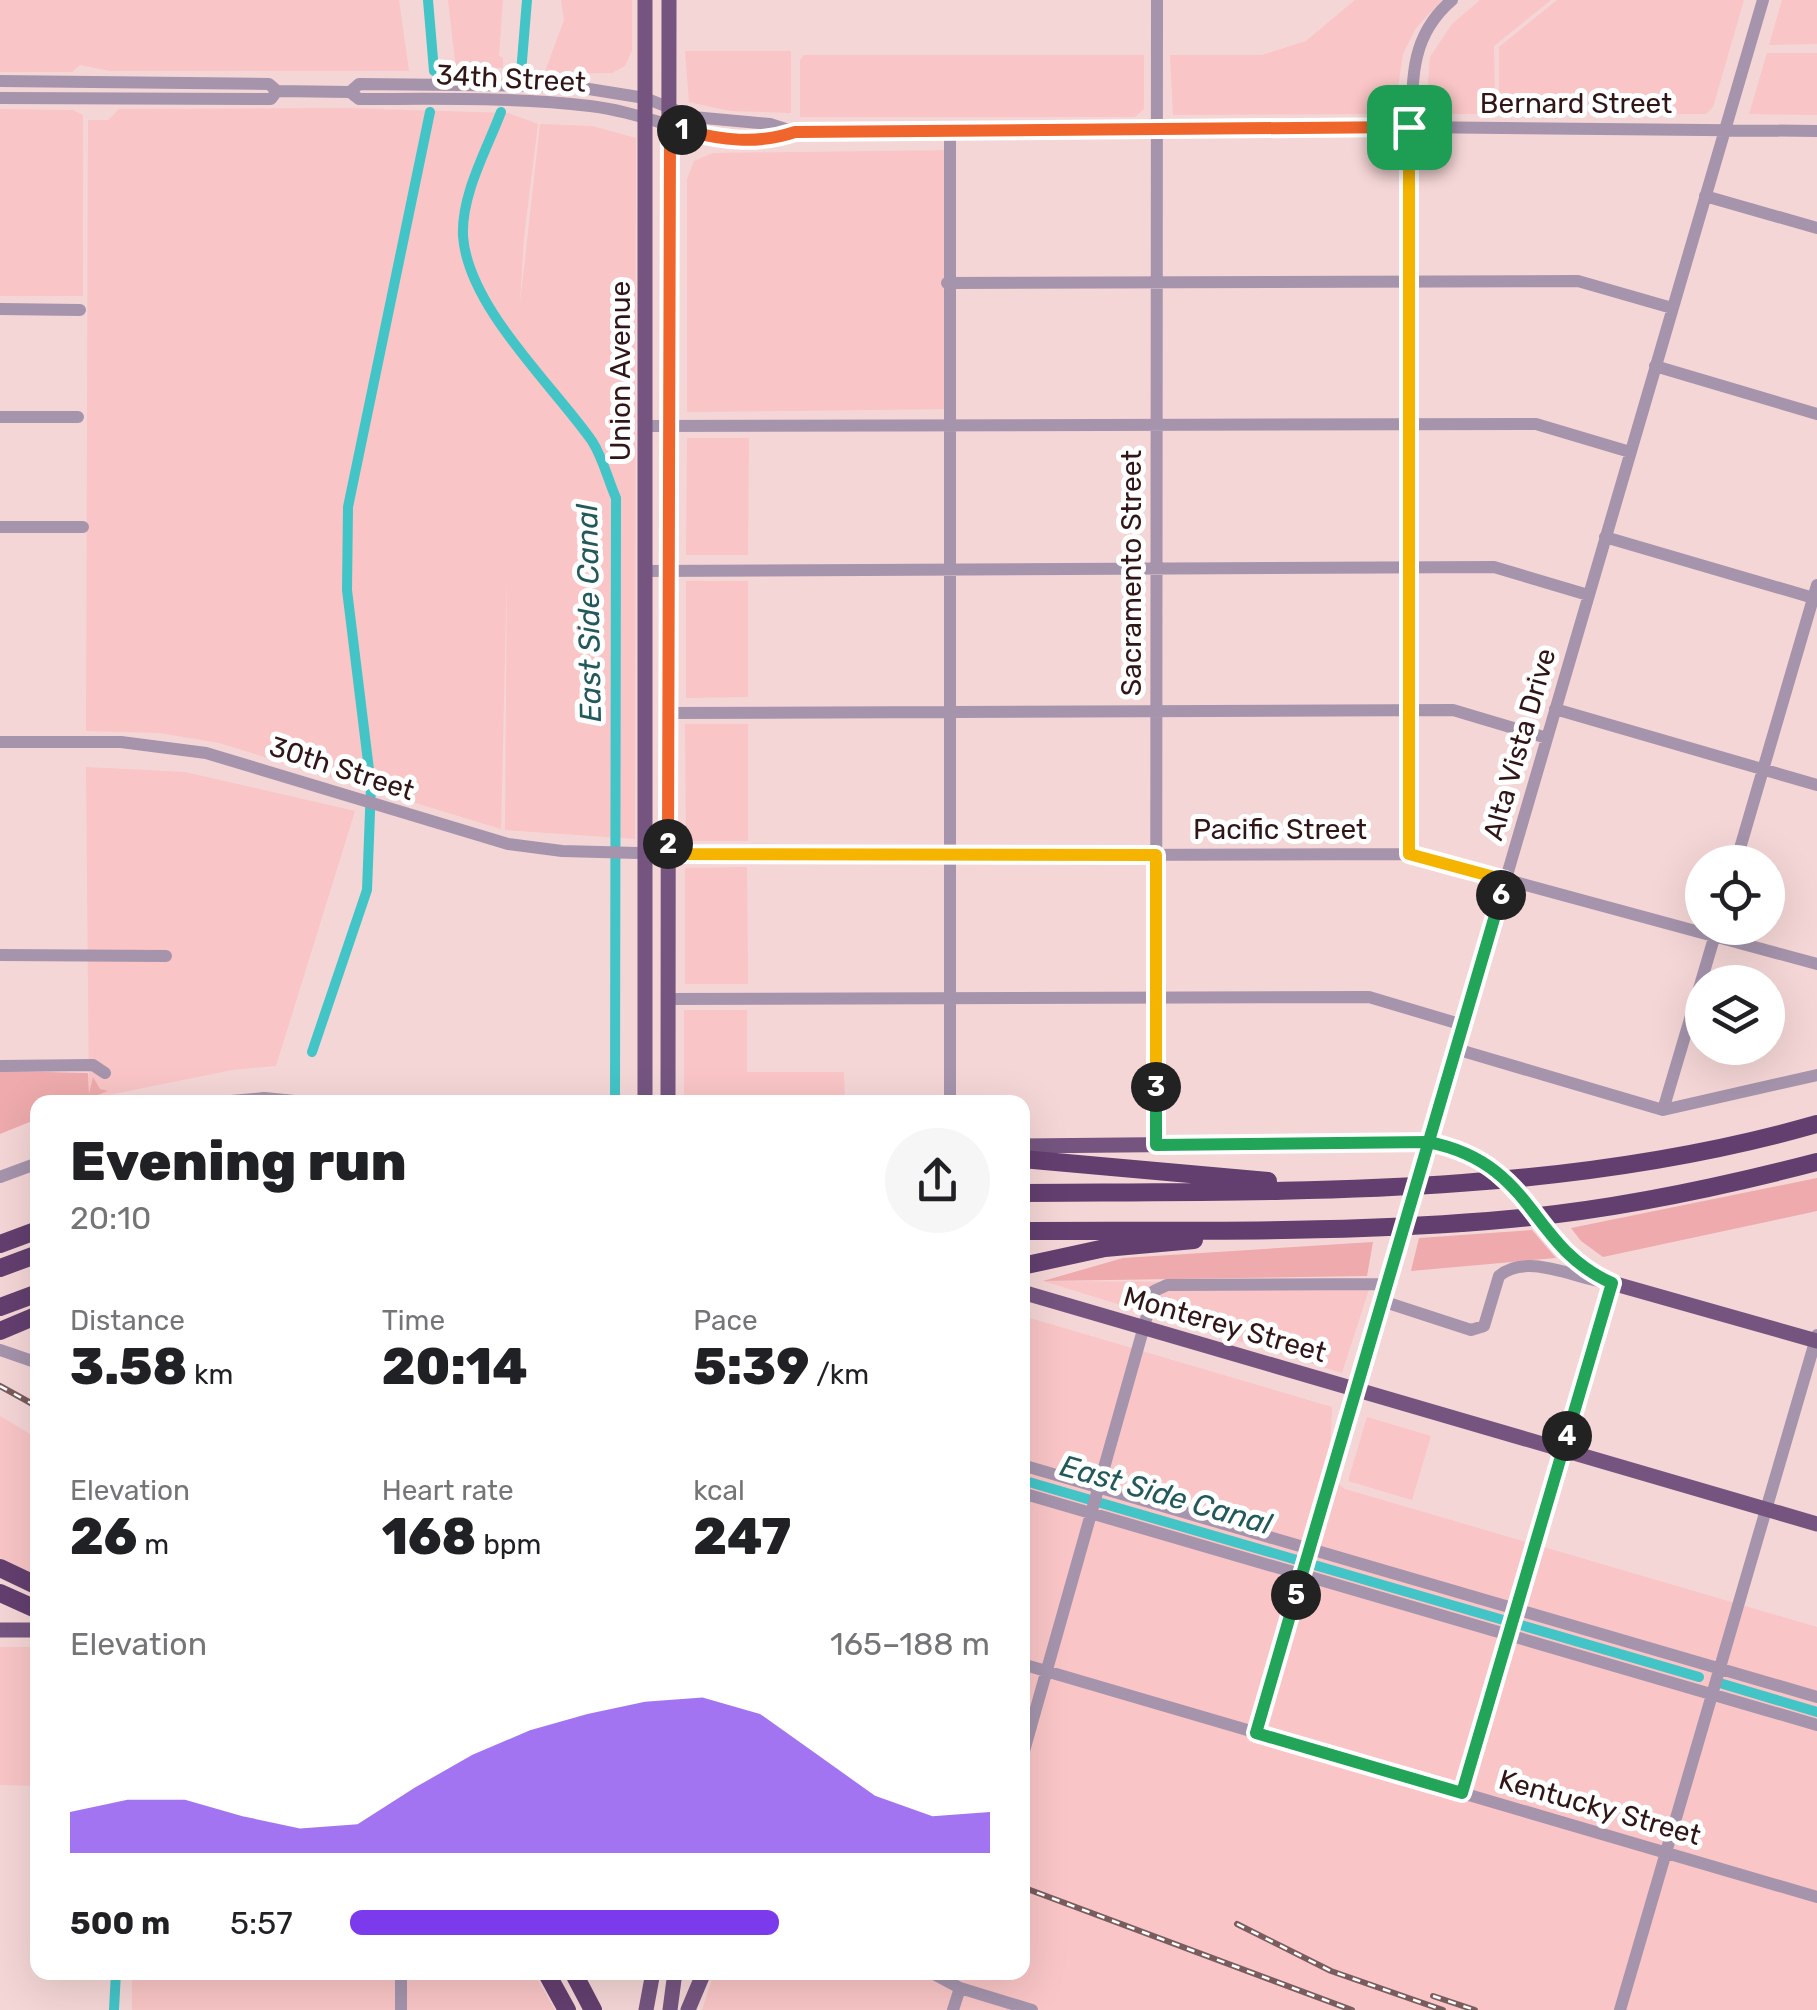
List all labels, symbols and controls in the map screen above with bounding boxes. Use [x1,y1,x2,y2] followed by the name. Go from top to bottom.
[435,58,587,99] street label: 34th Street
[1367,85,1452,170] pin
[1480,87,1672,120] street label: Bernard Street
[1382,100,1437,155] icon: arrive
[657,105,707,155] pin: 1
[675,113,689,146] text: 1
[604,281,637,461] street label: Union Avenue
[1115,450,1148,696] street label: Sacramento Street
[569,503,609,723] water label: East Side Canal
[1476,644,1563,844] street label: Alta Vista Drive
[265,730,419,807] street label: 30th Street
[1193,813,1367,846] street label: Pacific Street
[643,819,693,869] pin: 2
[659,827,677,860] text: 2
[1685,845,1785,1065] map controls
[1685,845,1785,945] button: locate
[1476,870,1526,920] pin: 6
[1492,878,1510,911] text: 6
[1685,965,1785,1065] button: layers
[1131,1062,1181,1112] pin: 3
[1147,1070,1165,1103] text: 3
[885,1128,990,1233] button: share
[70,1129,407,1194] text: Evening run
[70,1199,151,1237] text: 20:10
[1120,1280,1330,1369] street label: Monterey Street
[70,1304,185,1337] text: Distance
[382,1304,445,1337] text: Time
[693,1304,758,1337] text: Pace
[70,1337,187,1397] text: 3.58
[382,1337,528,1397] text: 20:14
[693,1337,809,1397] text: 5:39
[187,1358,233,1391] text: km
[809,1358,869,1391] text: /km
[1542,1411,1592,1461] pin: 4
[1557,1419,1577,1452] text: 4
[1056,1448,1277,1543] water label: East Side Canal
[70,1474,190,1507] text: Elevation
[382,1474,514,1507] text: Heart rate
[693,1474,745,1507] text: kcal
[70,1507,137,1567] text: 26
[382,1507,476,1567] text: 168
[693,1507,791,1567] text: 247
[137,1528,169,1561] text: m
[476,1528,541,1561] text: bpm
[1271,1570,1321,1620] pin: 5
[1287,1578,1305,1611] text: 5
[70,1625,207,1663] text: Elevation
[830,1625,990,1663] text: 165–188 m
[1495,1763,1705,1852] street label: Kentucky Street
[70,1904,170,1942] text: 500 m
[230,1904,293,1942] text: 5:57

